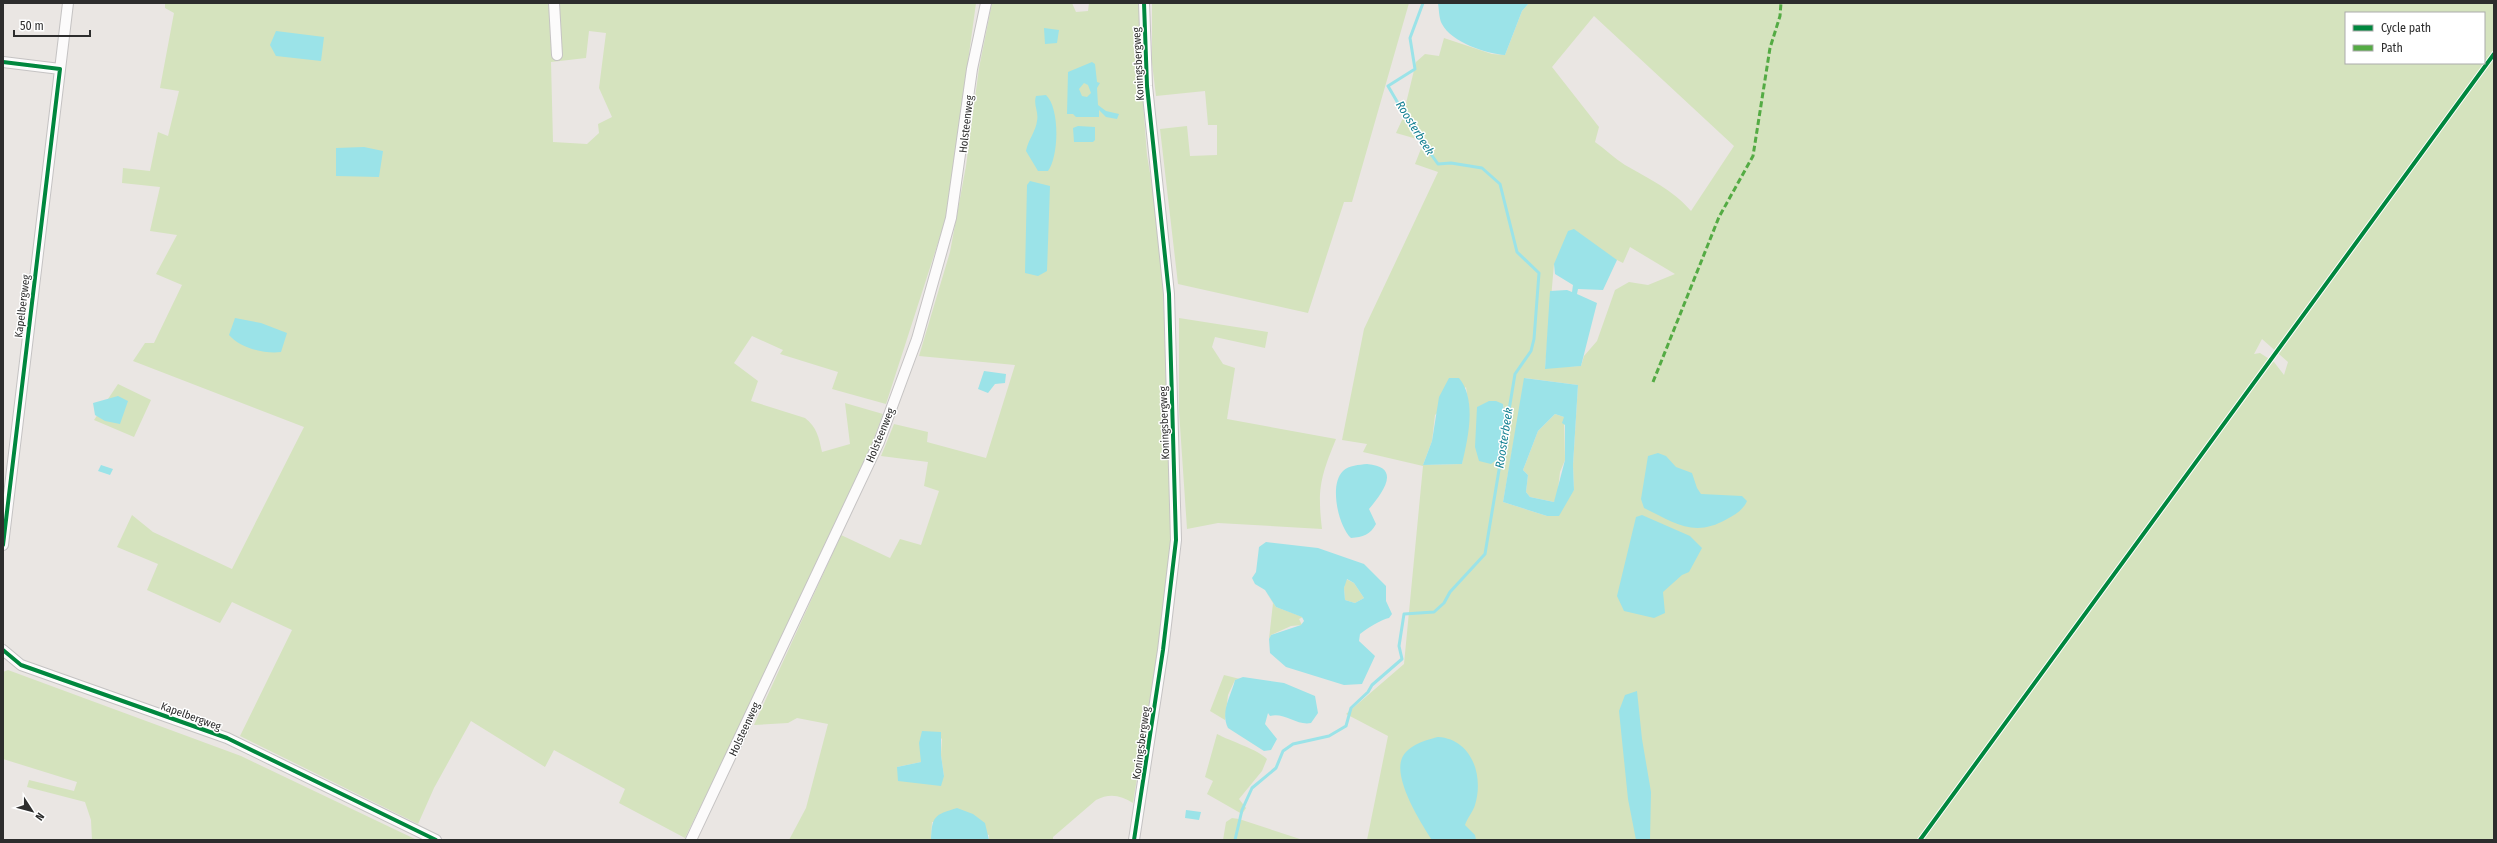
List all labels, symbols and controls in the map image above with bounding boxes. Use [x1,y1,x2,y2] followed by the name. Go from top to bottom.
[14,12,90,38] scale bar
[2345,12,2485,64] legend
[20,19,44,33] text: 50 m
[2381,21,2431,35] text: Cycle path
[1130,26,1147,101] street label: Koningsbergweg
[2381,41,2403,55] text: Path
[957,94,977,154] street label: Holsteenweg
[1393,98,1437,158] water label: Roosterbeek
[12,273,33,338] street label: Kapelbergweg
[1157,385,1172,460] street label: Koningsbergweg
[864,405,898,464] street label: Holsteenweg
[1492,407,1516,469] water label: Roosterbeek
[726,699,763,758] street label: Holsteenweg
[159,700,224,734] street label: Kapelbergweg
[1130,705,1153,780] street label: Koningsbergweg
[12,791,52,831] north arrow
[32,810,47,823] text: N

